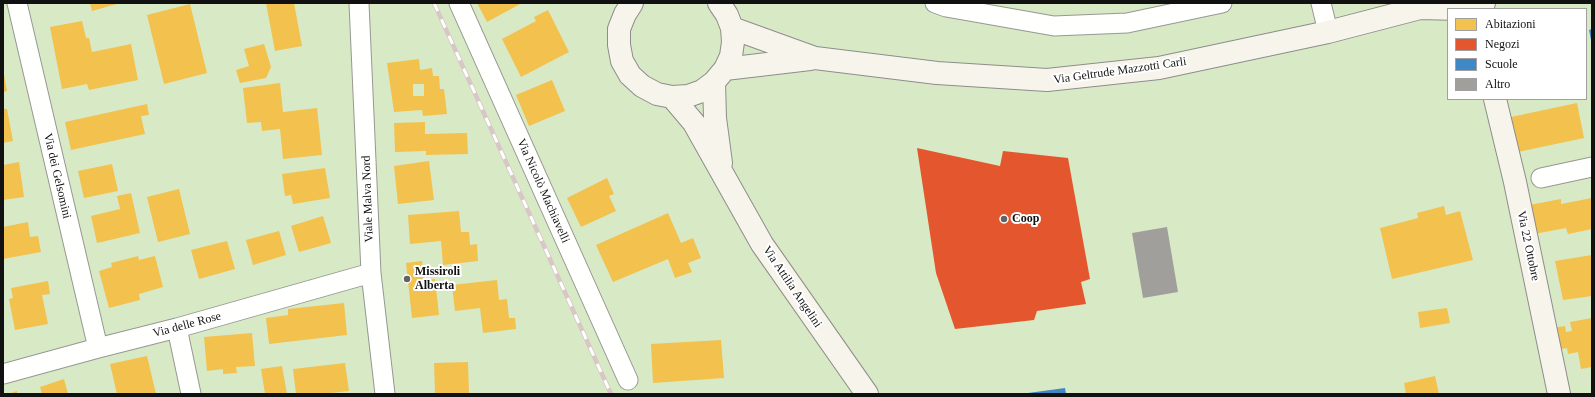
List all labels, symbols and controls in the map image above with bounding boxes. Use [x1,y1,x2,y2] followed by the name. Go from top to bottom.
[1447,8,1587,100] legend
[1485,17,1536,31] text: Abitazioni
[1485,37,1520,51] text: Negozi
[1053,55,1187,87] street label: Via Geltrude Mazzotti Carli
[1485,57,1518,71] text: Scuole
[1485,77,1510,91] text: Altro
[40,132,74,220] street label: Via dei Gelsomini
[514,137,572,245] street label: Via Nicolò Machiavelli
[359,155,377,243] street label: Viale Malva Nord
[1514,210,1542,282] street label: Via 22 Ottobre
[1012,212,1039,226] place label: Coop
[999,214,1009,224] marker: Coop
[759,243,825,331] street label: Via Attilia Angelini
[415,265,460,293] place label: Missiroli Alberta
[402,274,412,284] marker: Missiroli Alberta
[151,309,223,341] street label: Via delle Rose

